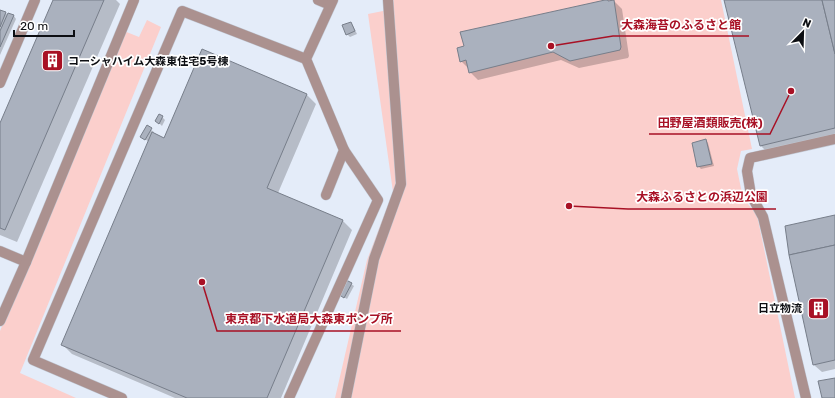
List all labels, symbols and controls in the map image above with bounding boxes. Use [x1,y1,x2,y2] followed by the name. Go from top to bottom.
[14,12,74,38] scale bar
[613,12,749,36] callout: 大森海苔のふるさと館
[783,12,823,52] north arrow
[801,16,813,31] text: N
[621,18,741,32] text: 大森海苔のふるさと館
[20,19,48,33] text: 20 m
[39,48,65,74] building icon: コーシャハイム大森東住宅5号棟
[68,55,228,68] place label: コーシャハイム大森東住宅5号棟
[649,110,770,134] callout: 田野屋酒類販売(株)
[657,116,763,130] text: 田野屋酒類販売(株)
[628,185,776,209] callout: 大森ふるさとの浜辺公園
[636,190,768,204] text: 大森ふるさとの浜辺公園
[805,295,831,321] building icon: 日立物流
[758,302,802,315] place label: 日立物流
[217,307,401,331] callout: 東京都下水道局大森東ポンプ所
[225,312,393,326] text: 東京都下水道局大森東ポンプ所

